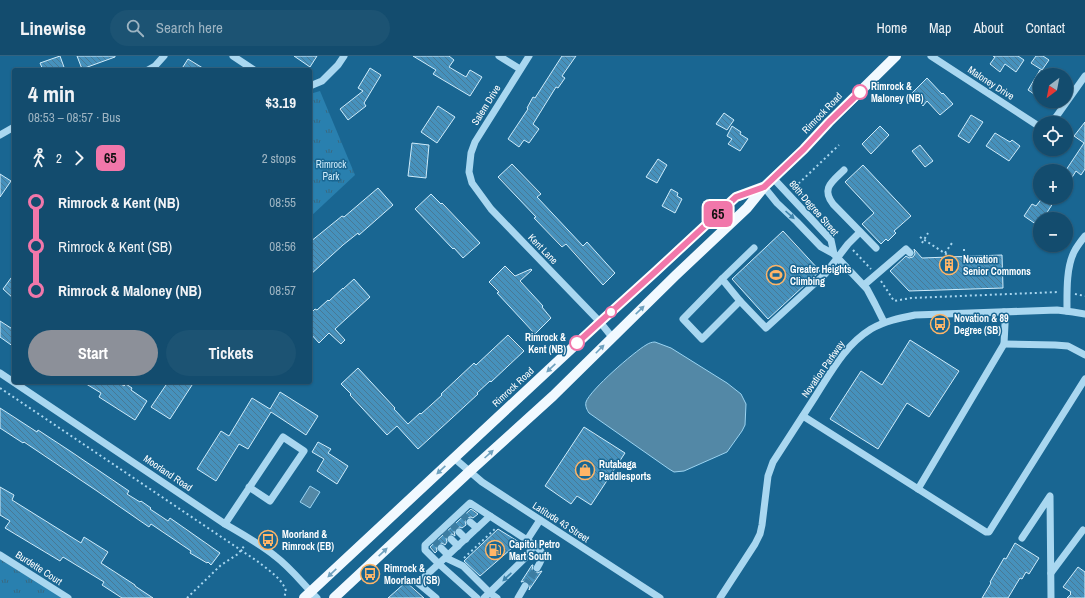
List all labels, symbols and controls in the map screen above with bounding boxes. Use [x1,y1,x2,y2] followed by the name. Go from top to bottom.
[110,10,390,46] search box
[20,15,86,41] text: Linewise
[124,17,146,39] icon: search
[156,17,223,38] text: Search here
[876,19,907,37] text: Home
[929,19,951,37] text: Map
[973,19,1003,37] text: About
[1025,19,1065,37] text: Contact
[965,63,1017,103] street label: Maloney Drive
[1033,68,1073,108] north arrow
[1033,68,1073,252] map controls
[28,79,75,109] text: 4 min
[871,80,924,105] place label: Rimrock & Maloney (NB)
[469,82,504,128] street label: Salem Drive
[852,84,868,100] marker: Rimrock & Maloney (NB)
[799,90,845,136] street label: Rimrock Road
[265,92,296,113] text: $3.19
[28,109,120,126] text: 08:53 – 08:57 · Bus
[1033,116,1073,156] button: locate
[28,147,50,169] icon: walk
[68,147,90,169] icon: forward
[104,149,117,167] text: 65
[56,150,62,167] text: 2
[262,150,296,167] text: 2 stops
[316,158,347,183] park label: Rimrock Park
[1033,164,1073,204] button: +
[786,178,842,239] street label: 89th Degree Street
[58,192,180,213] text: Rimrock & Kent (NB)
[269,194,296,211] text: 08:55
[700,201,736,227] line badge: 65
[712,205,724,223] text: 65
[785,211,795,220] one-way arrow
[1033,212,1073,252] button: −
[525,231,561,267] street label: Kent Lane
[58,236,172,257] text: Rimrock & Kent (SB)
[269,238,296,255] text: 08:56
[963,253,1031,278] place label: Novation Senior Commons
[938,254,960,276] building icon: Novation Senior Commons
[790,263,852,288] place label: Greater Heights Climbing
[765,264,787,286] sports icon: Greater Heights Climbing
[58,280,202,301] text: Rimrock & Maloney (NB)
[269,282,296,299] text: 08:57
[635,305,645,315] one-way arrow
[605,306,617,318] unlabelled marker
[954,312,1009,337] place label: Novation & 89 Degree (SB)
[929,313,951,335] bus stop icon: Novation & 89 Degree (SB)
[28,330,158,376] button: Start
[166,330,296,376] button: Tickets
[525,331,566,356] place label: Rimrock & Kent (NB)
[569,335,585,351] marker: Rimrock & Kent (NB)
[799,337,848,400] street label: Novation Parkway
[595,344,605,354] one-way arrow
[546,363,556,372] one-way arrow
[489,364,537,410] street label: Rimrock Road
[483,450,494,459] one-way arrow
[141,452,195,494] street label: Moorland Road
[599,458,651,483] place label: Rutabaga Paddlesports
[574,459,596,481] shop icon: Rutabaga Paddlesports
[436,465,445,474] one-way arrow
[530,499,592,546] street label: Latitude 43 Street
[282,528,334,553] place label: Moorland & Rimrock (EB)
[257,529,279,551] bus stop icon: Moorland & Rimrock (EB)
[509,538,560,563] place label: Capitol Petro Mart South
[484,539,506,561] fuel station icon: Capitol Petro Mart South
[378,547,388,557] one-way arrow
[13,548,66,588] street label: Burdette Court
[384,562,440,587] place label: Rimrock & Moorland (SB)
[359,563,381,585] bus stop icon: Rimrock & Moorland (SB)
[326,568,337,577] one-way arrow
[502,572,511,581] one-way arrow

